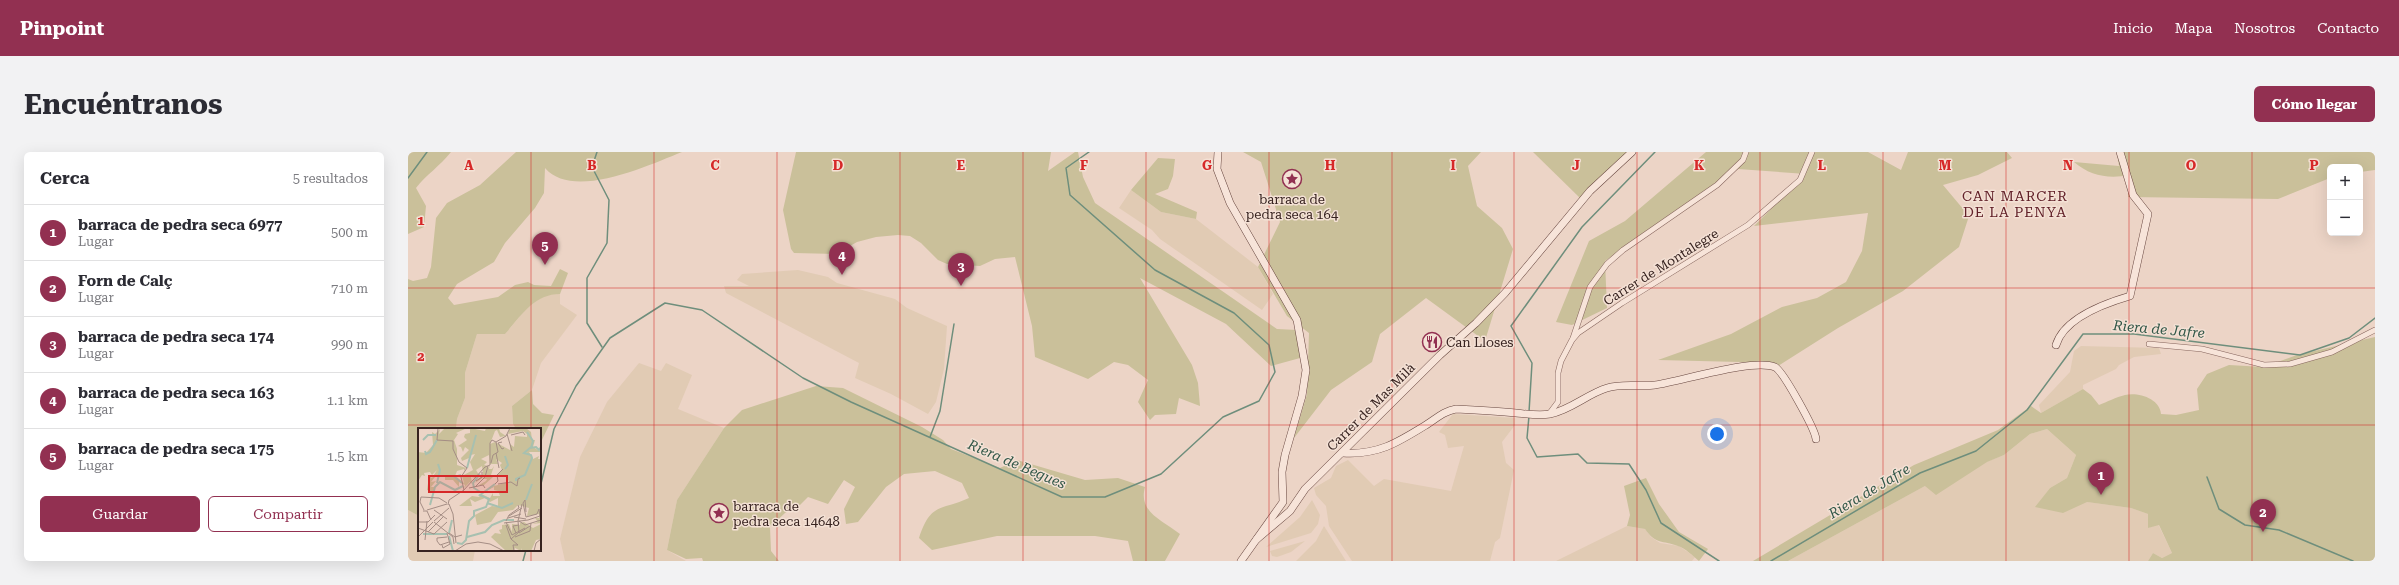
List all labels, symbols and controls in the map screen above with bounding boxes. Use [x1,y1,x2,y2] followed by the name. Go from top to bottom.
[20,17,104,40] text: Pinpoint
[2113,20,2153,36] text: Inicio
[2175,20,2212,36] text: Mapa
[2234,20,2295,36] text: Nosotros
[2317,20,2379,36] text: Contacto
[2254,86,2375,122] button: Cómo llegar
[24,88,222,121] text: Encuéntranos
[464,158,474,173] text: A
[587,158,597,173] text: B
[710,158,720,173] text: C
[833,158,843,173] text: D
[957,158,965,173] text: E
[1080,158,1088,173] text: F
[1202,158,1212,173] text: G
[1325,158,1336,173] text: H
[1450,158,1456,173] text: I
[1572,158,1580,173] text: J
[1694,158,1705,173] text: K
[1818,158,1826,173] text: L
[1939,158,1952,173] text: M
[2063,158,2073,173] text: N
[2186,158,2197,173] text: O
[2310,158,2319,173] text: P
[2327,164,2363,236] map controls
[2327,164,2363,200] button: +
[40,168,90,188] text: Cerca
[1281,168,1303,190] place icon: barraca de pedra seca 164
[293,171,368,186] text: 5 resultados
[1962,188,2068,220] district label: CAN MARCER DE LA PENYA
[1246,192,1339,222] place label: barraca de pedra seca 164
[2327,200,2363,236] button: −
[417,213,425,228] text: 1
[78,216,282,234] text: barraca de pedra seca 6977
[49,225,57,240] text: 1
[331,225,368,240] text: 500 m
[1601,225,1721,309] street label: Carrer de Montalegre
[532,232,558,265] pin: 5
[78,234,114,249] text: Lugar
[829,242,855,275] pin: 4
[948,253,974,286] pin: 3
[78,272,172,290] text: Forn de Calç
[49,281,57,296] text: 2
[331,281,368,296] text: 710 m
[78,290,114,305] text: Lugar
[2111,317,2206,341] water label: Riera de Jafre
[78,328,274,346] text: barraca de pedra seca 174
[1421,331,1443,353] restaurant icon: Can Lloses
[1446,335,1514,350] place label: Can Lloses
[49,337,57,352] text: 3
[331,337,368,352] text: 990 m
[78,346,114,361] text: Lugar
[417,349,425,364] text: 2
[1324,360,1418,454] street label: Carrer de Mas Milà
[78,384,274,402] text: barraca de pedra seca 163
[49,393,57,408] text: 4
[327,393,368,408] text: 1.1 km
[78,402,114,417] text: Lugar
[1707,424,1727,444] your location
[418,428,541,551] inset map
[965,436,1069,492] water label: Riera de Begues
[78,440,274,458] text: barraca de pedra seca 175
[49,449,57,464] text: 5
[327,449,368,464] text: 1.5 km
[78,458,114,473] text: Lugar
[1825,460,1913,522] water label: Riera de Jafre
[2088,462,2114,495] pin: 1
[40,496,200,532] button: Guardar
[208,496,368,532] button: Compartir
[733,499,840,529] place label: barraca de pedra seca 14648
[2250,499,2276,532] pin: 2
[708,502,730,524] place icon: barraca de pedra seca 14648

